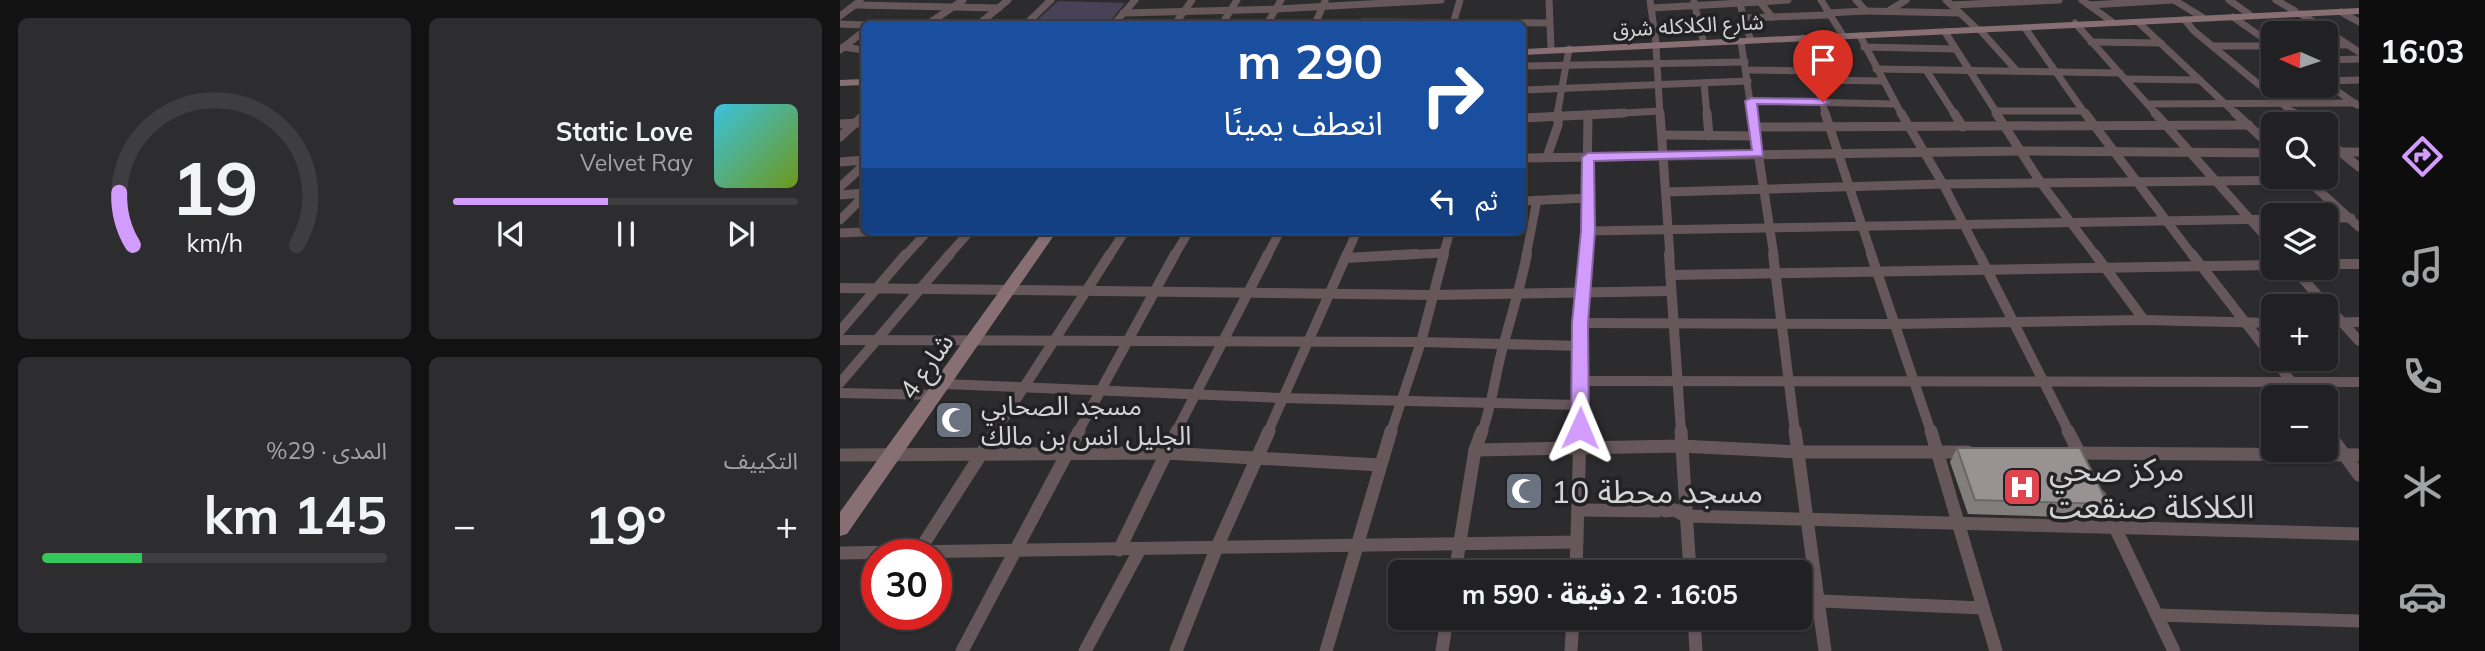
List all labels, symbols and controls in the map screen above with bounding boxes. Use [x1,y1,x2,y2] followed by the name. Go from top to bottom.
[1612,8,1764,45] street label: شارع الكلاكله شرق
[2261,21,2338,98] north arrow
[2261,21,2338,462] map controls
[1237,30,1383,91] text: 290 m
[1793,30,1853,102] pin
[2380,31,2464,71] text: 16:03
[1804,41,1842,79] icon: arrive
[1407,49,1498,140] icon: right
[1224,103,1383,143] text: انعطف يمينًا
[2261,112,2338,189] button: search
[556,115,693,148] text: Static Love
[2398,132,2447,181] icon: directions
[171,142,258,233] text: 19
[580,148,693,177] text: Velvet Ray
[1424,182,1462,220] icon: left
[1476,184,1498,217] text: ثم
[2261,203,2338,280] button: layers
[492,215,530,253] icon: previous
[607,215,645,253] icon: pause
[722,215,760,253] icon: next
[186,227,243,258] text: km/h
[2398,242,2447,291] icon: music
[2261,294,2338,371] button: +
[892,327,963,407] street label: شارع 4
[2398,352,2447,401] icon: phone
[2261,385,2338,462] button: −
[981,389,1191,452] place label: مسجد الصحابي الجليل انس بن مالك
[1543,391,1617,465] position arrow
[933,399,975,441] mosque icon: مسجد الصحابي الجليل انس بن مالك
[266,436,387,465] text: المدى · 29%
[724,446,798,475] text: التكييف
[2049,449,2254,526] place label: مركز صحي الكلاكلة صنقعت
[2398,462,2447,511] icon: climate
[2001,466,2043,508] hospital icon: مركز صحي الكلاكلة صنقعت
[1503,470,1545,512] mosque icon: مسجد محطة 10
[1551,471,1763,511] place label: مسجد محطة 10
[204,482,387,547] text: 145 km
[584,492,667,557] text: 19°
[453,501,476,549] text: −
[775,501,798,549] text: +
[861,539,952,630] speed limit sign: 30
[2398,572,2447,621] icon: car
[1462,578,1738,611] text: 16:05 · 2 دقيقة · 590 m

